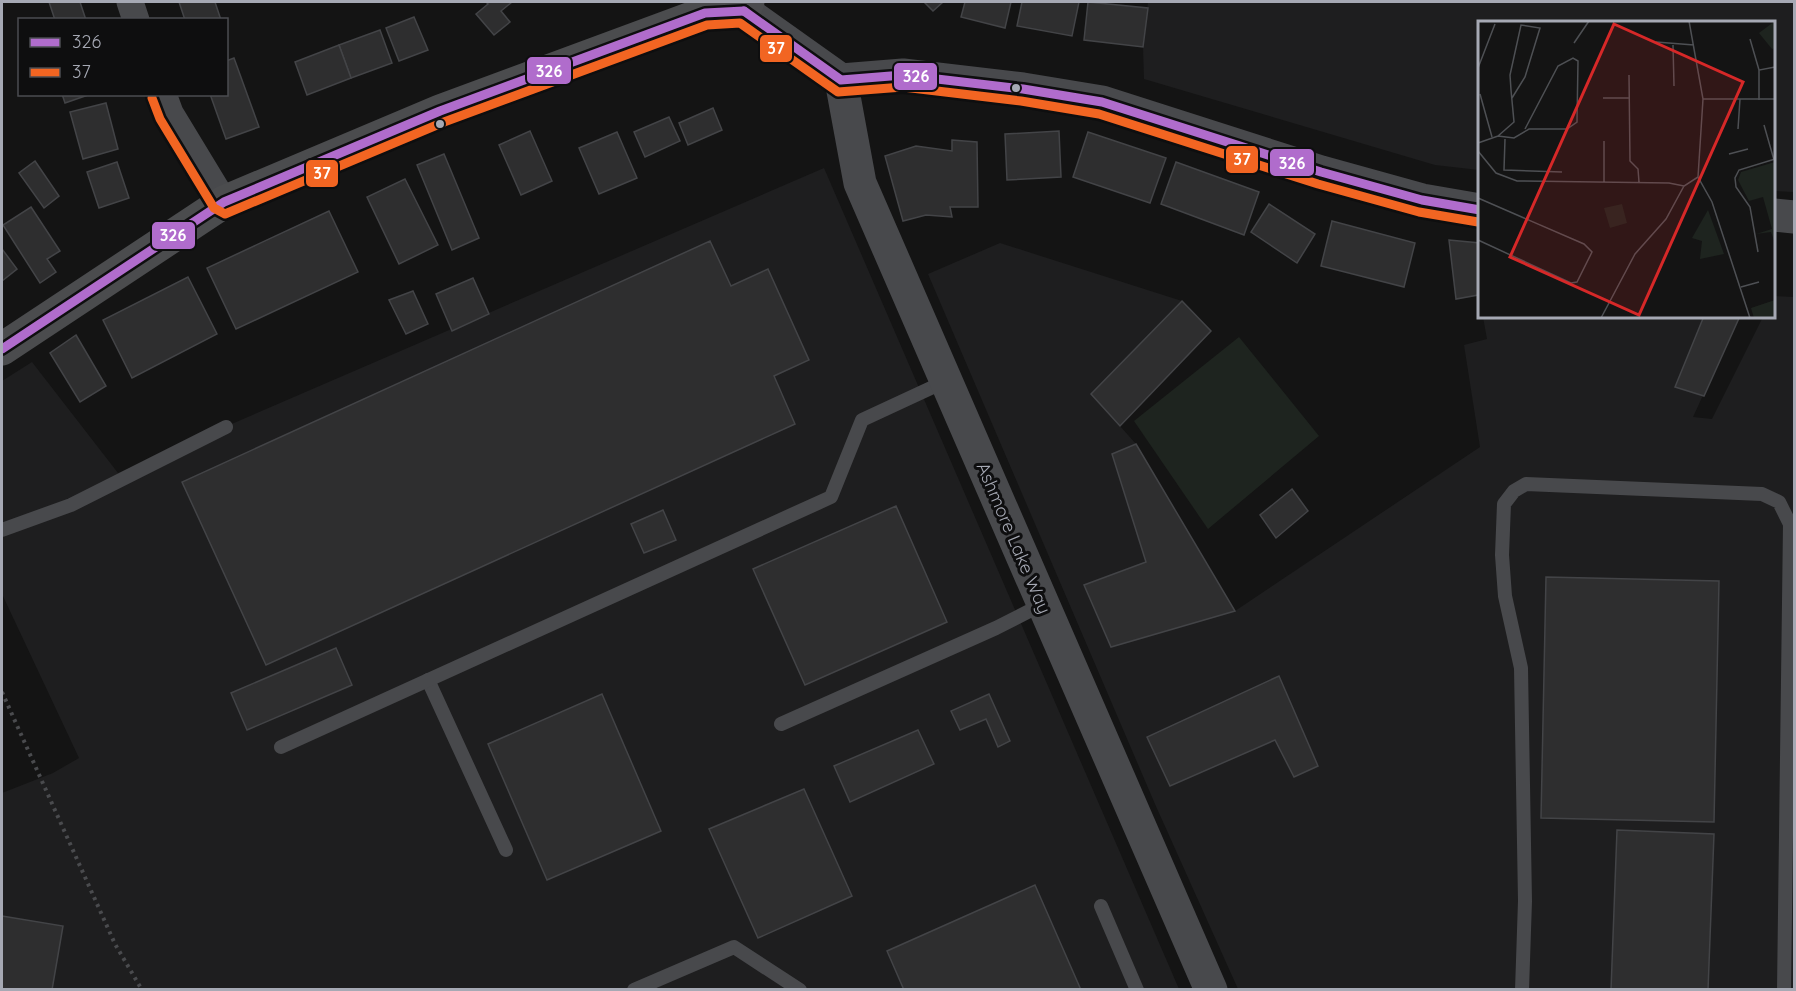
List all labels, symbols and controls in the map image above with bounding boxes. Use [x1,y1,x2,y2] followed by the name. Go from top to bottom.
[18,18,228,96] legend
[1478,21,1775,318] inset map
[72,30,101,53] text: 326
[759,34,793,63] line badge: 37
[767,38,785,58] text: 37
[526,56,572,85] line badge: 326
[72,60,91,83] text: 37
[536,61,562,81] text: 326
[893,62,938,91] line badge: 326
[903,66,929,86] text: 326
[1010,82,1022,94] unlabelled marker
[434,118,446,130] unlabelled marker
[1225,145,1259,174] line badge: 37
[1269,148,1315,177] line badge: 326
[1233,149,1251,169] text: 37
[1279,153,1305,173] text: 326
[305,159,339,188] line badge: 37
[313,163,331,183] text: 37
[151,221,196,250] line badge: 326
[160,225,186,245] text: 326
[972,459,1056,617] street label: Ashmore Lake Way

